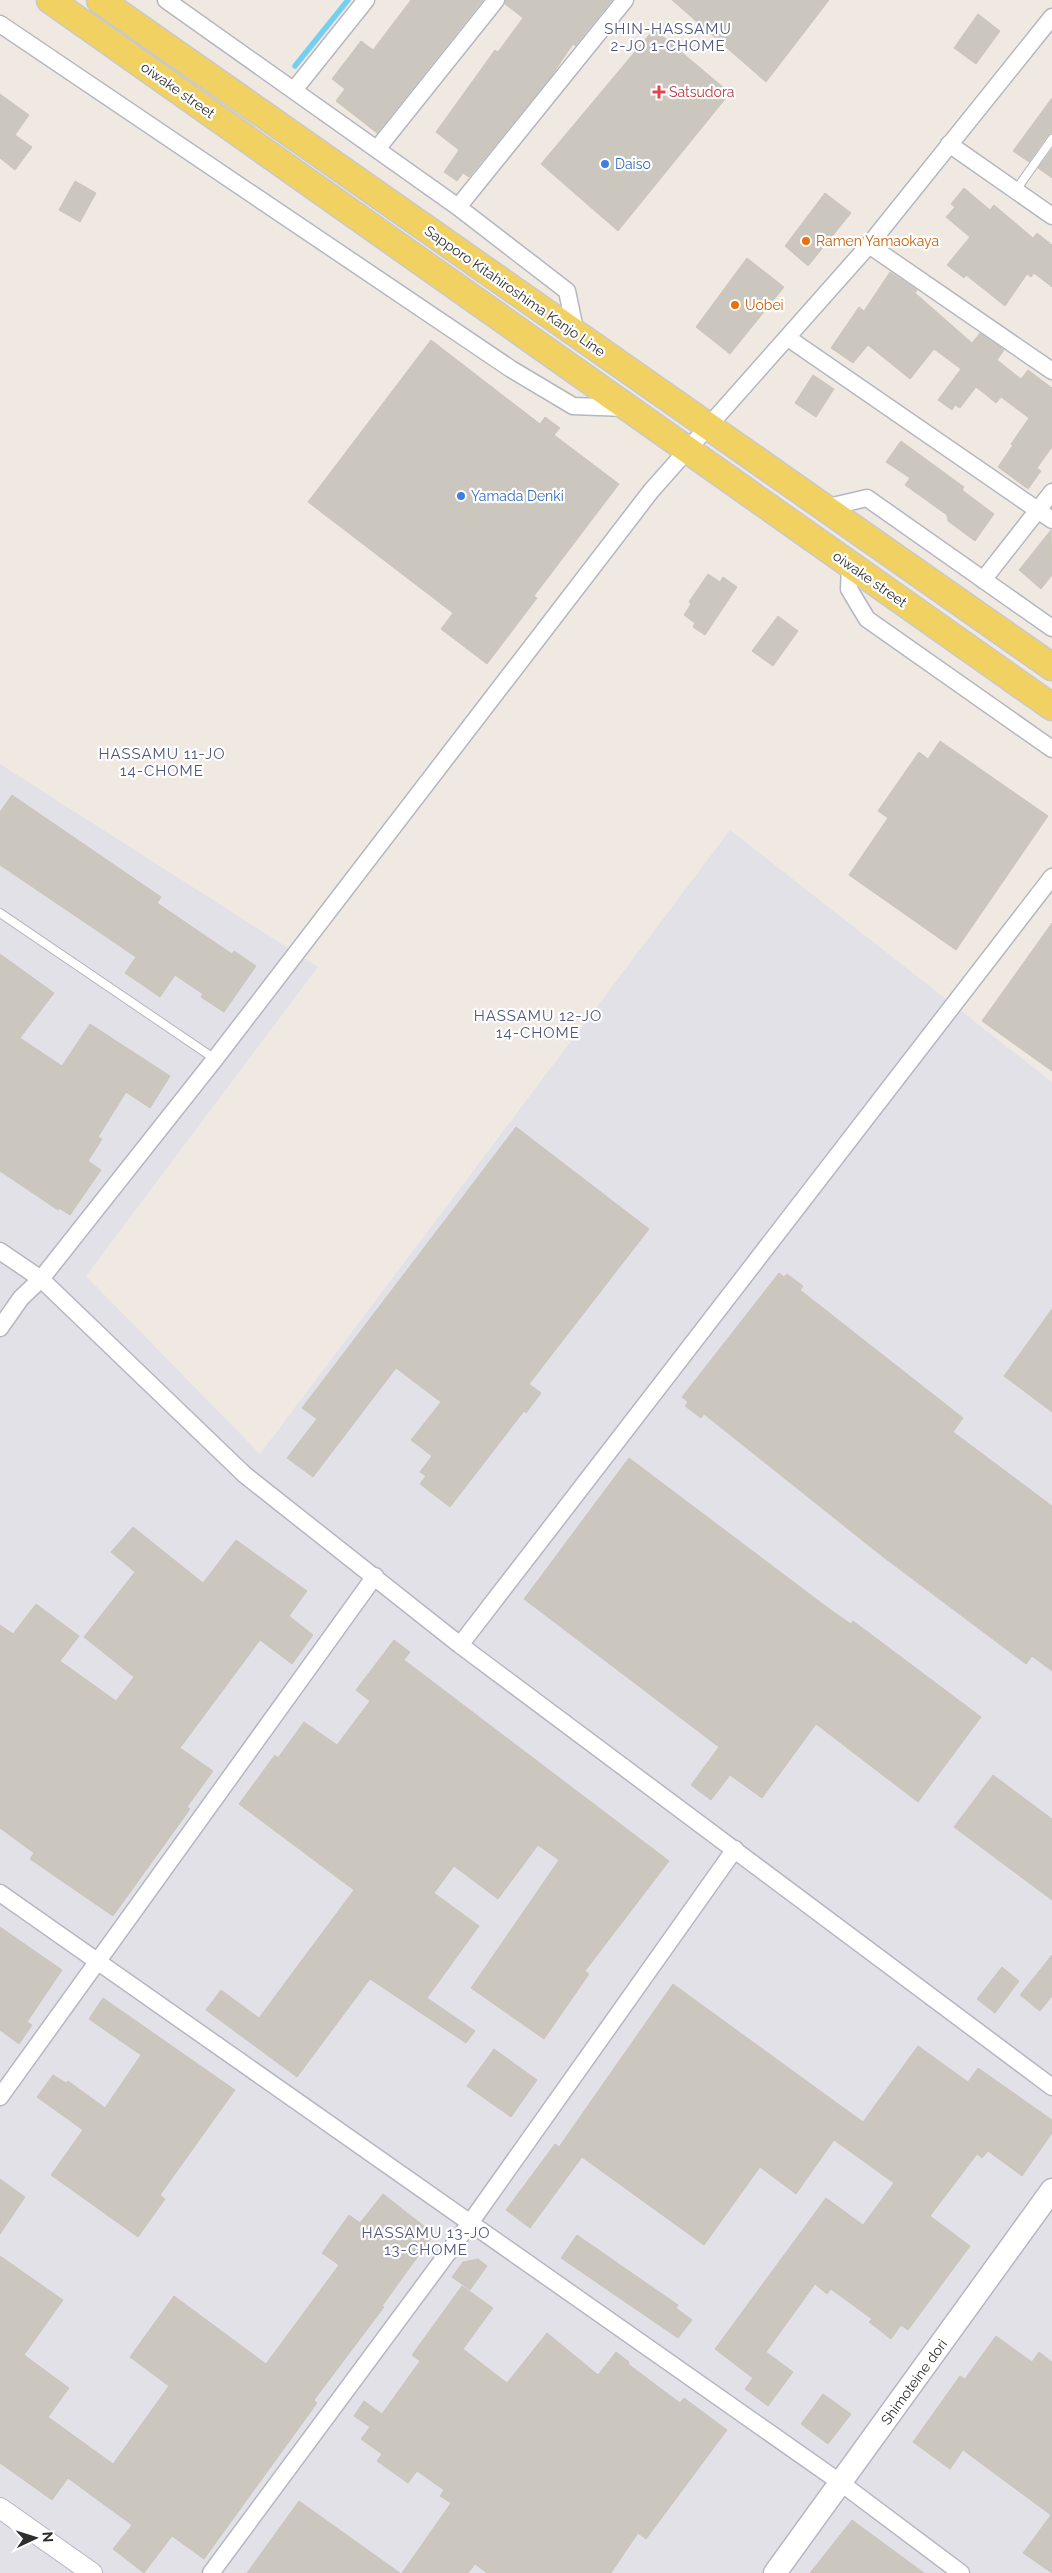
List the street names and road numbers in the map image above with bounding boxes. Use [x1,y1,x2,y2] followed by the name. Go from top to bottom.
[138,59,218,121] street label: oiwake street
[422,222,608,360] street label: Sapporo Kitahiroshima Kanjo Line
[830,548,910,610] street label: oiwake street
[878,2336,950,2428] street label: Shimoteine dori

